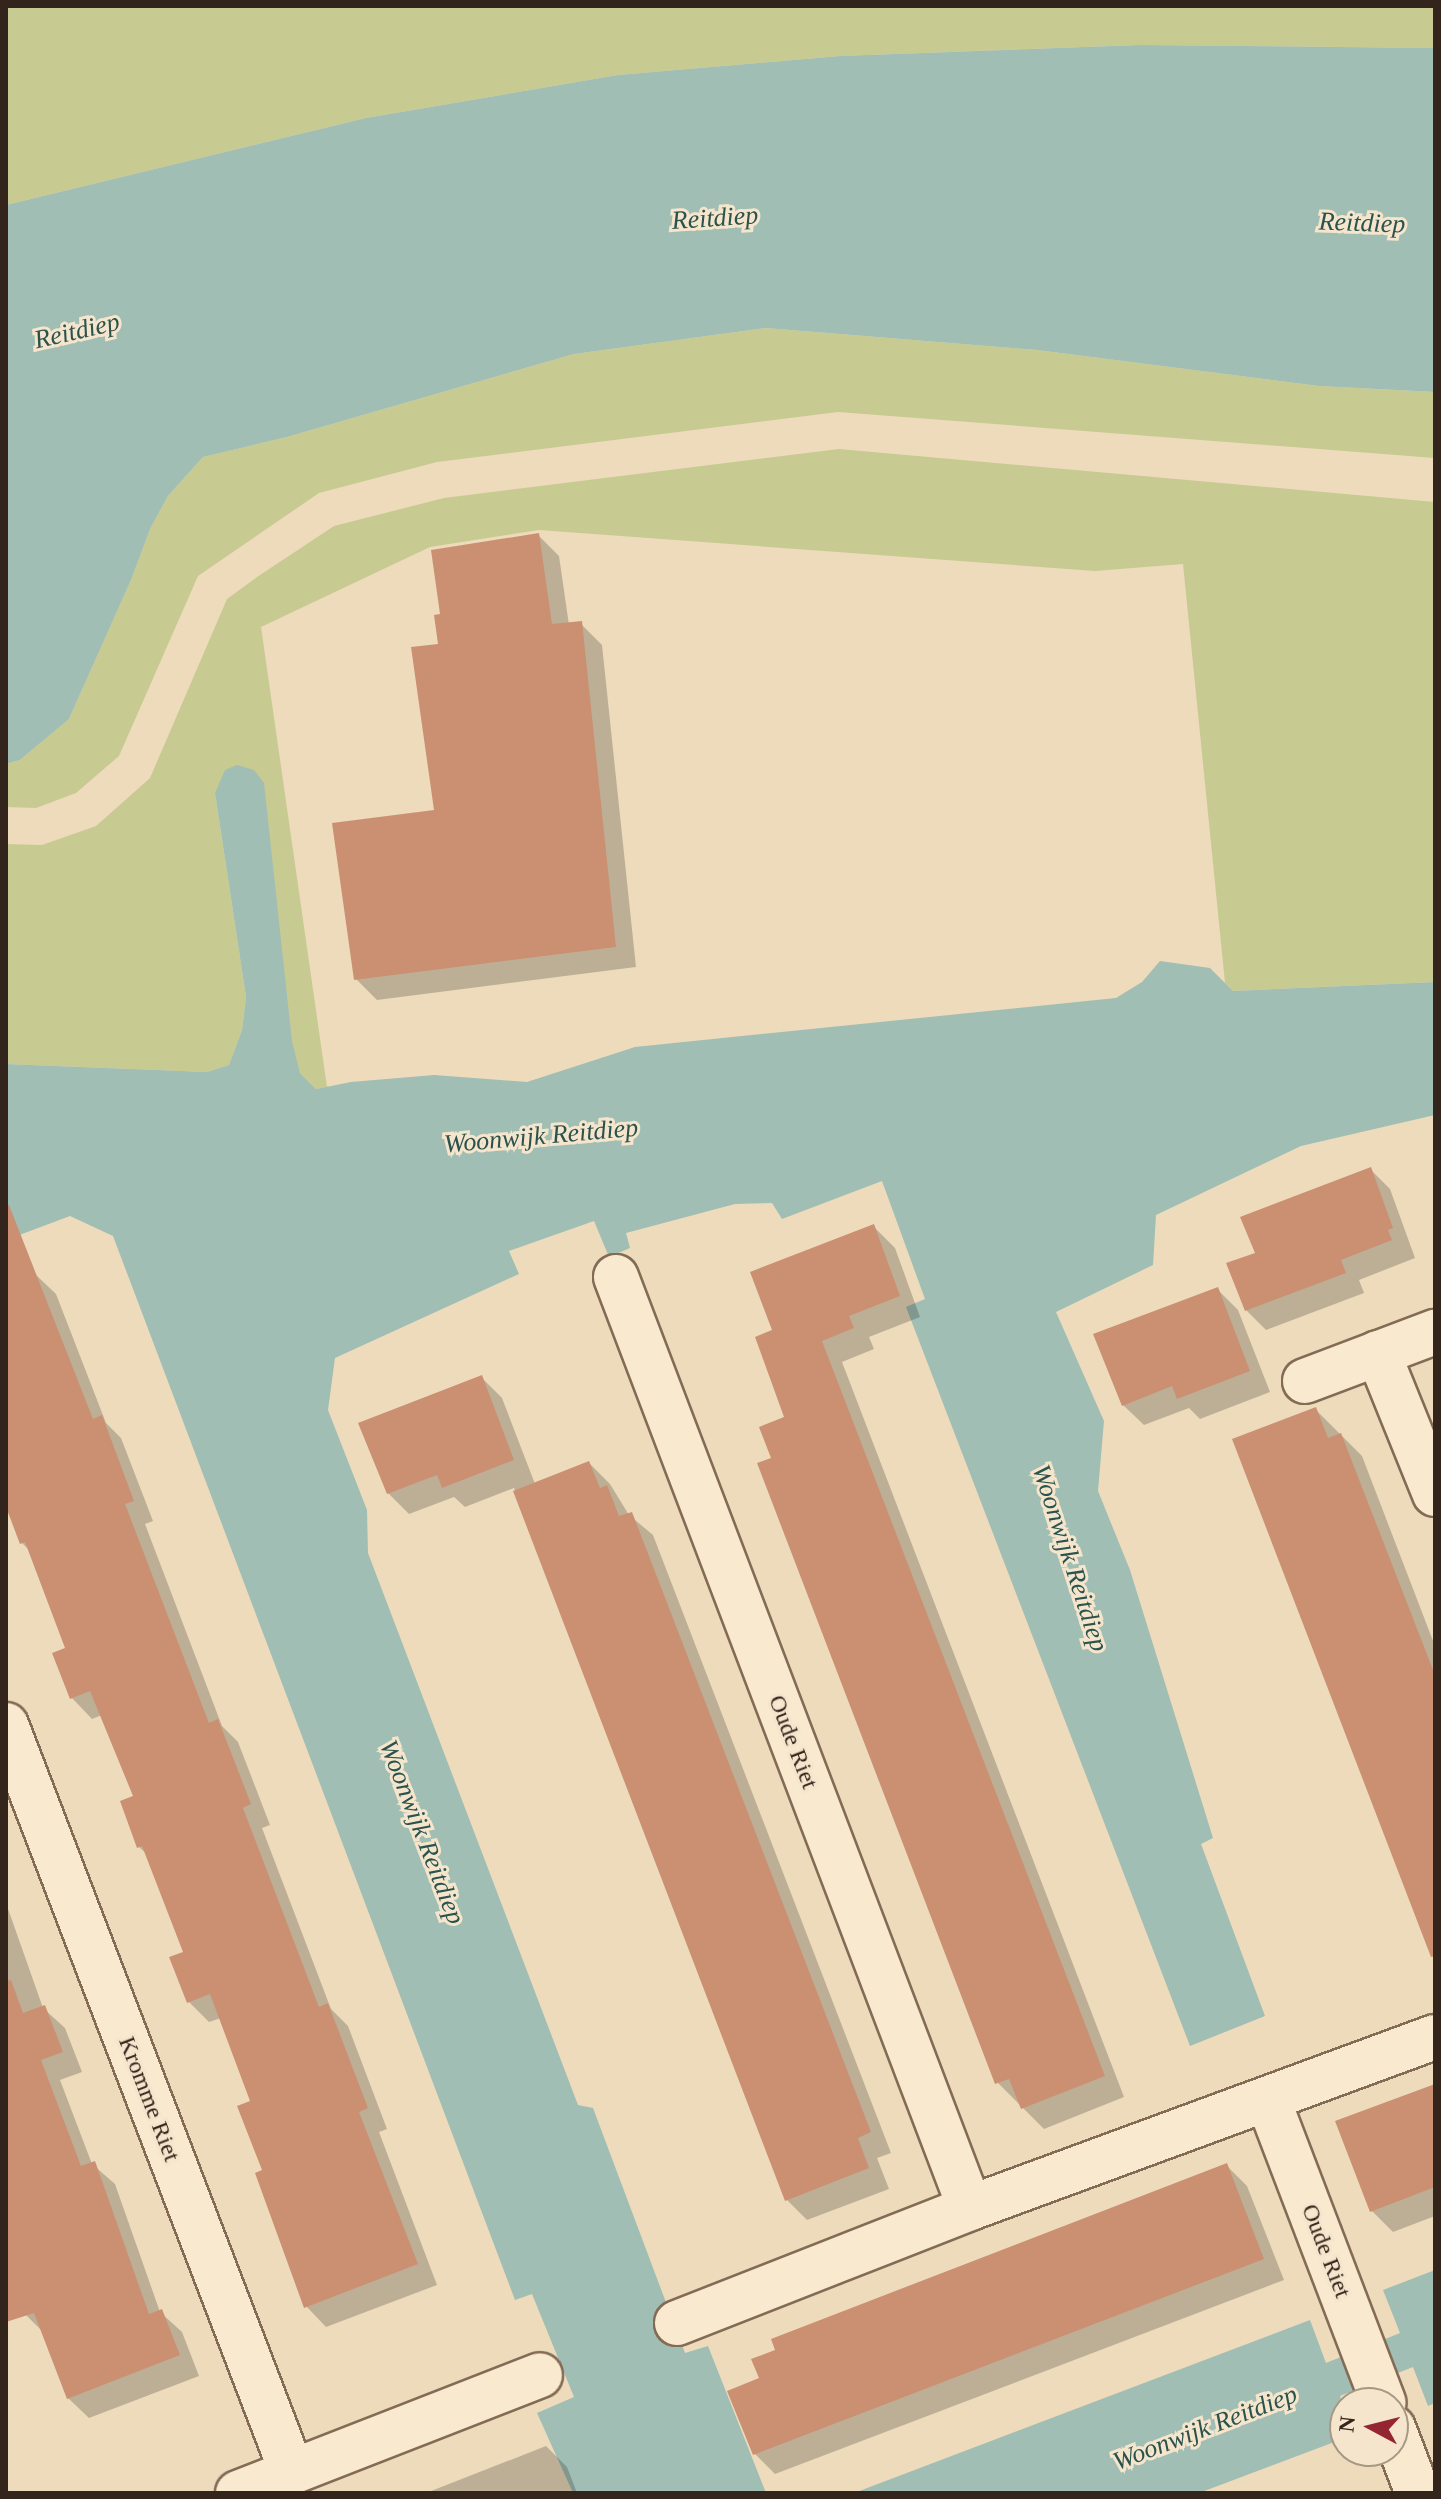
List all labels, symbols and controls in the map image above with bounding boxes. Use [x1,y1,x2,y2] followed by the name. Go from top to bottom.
[671,199,759,237] water label: Reitdiep
[1318,206,1406,240] water label: Reitdiep
[31,306,123,356] water label: Reitdiep
[443,1112,639,1160] water label: Woonwijk Reitdiep
[1025,1461,1115,1655] water label: Woonwijk Reitdiep
[762,1691,824,1793] street label: Oude Riet
[373,1736,471,1928] water label: Woonwijk Reitdiep
[112,2033,186,2165] street label: Kromme Riet
[1295,2200,1357,2302] street label: Oude Riet
[1109,2379,1301,2477] water label: Woonwijk Reitdiep
[1329,2387,1409,2467] north arrow
[1333,2415,1360,2434] text: N

